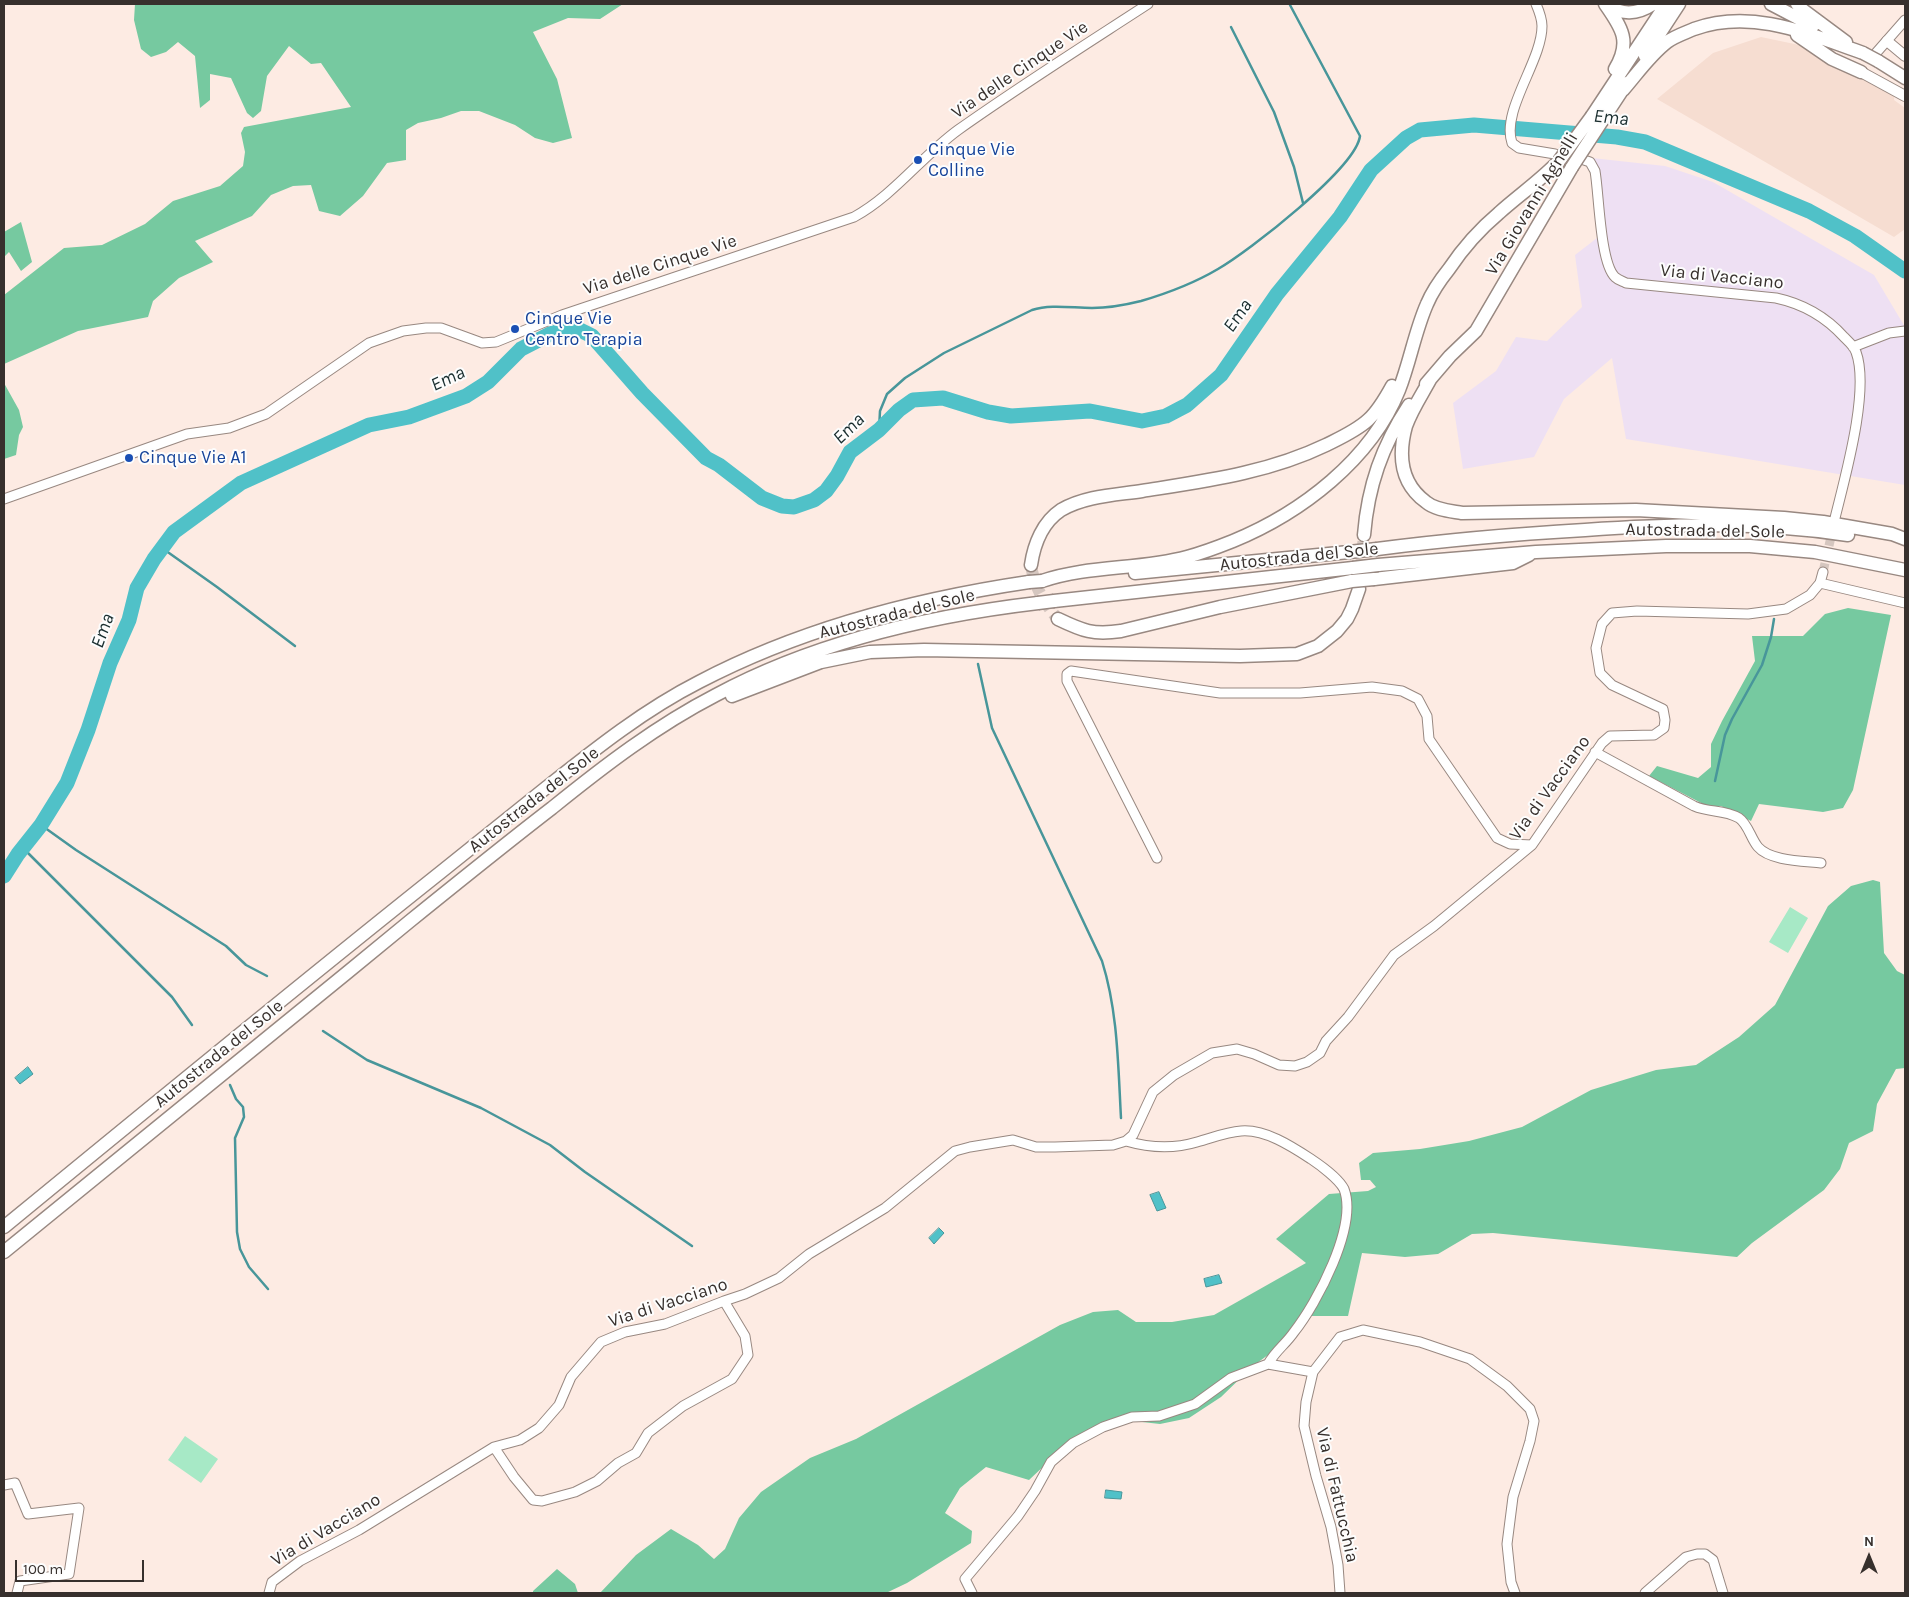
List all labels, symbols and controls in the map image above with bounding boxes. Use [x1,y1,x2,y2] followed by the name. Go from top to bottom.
[948,16,1092,124] street label: Via delle Cinque Vie
[1592,105,1630,131] water label: Ema
[1481,129,1583,279] street label: Via Giovanni Agnelli
[928,139,1015,182] place label: Cinque Vie Colline
[912,154,924,166] marker: Cinque Vie Colline
[581,230,739,300] street label: Via delle Cinque Vie
[1659,260,1785,294] street label: Via di Vacciano
[1219,295,1257,337] water label: Ema
[525,308,643,350] place label: Cinque Vie Centro Terapia
[509,323,521,335] marker: Cinque Vie Centro Terapia
[427,361,469,397] water label: Ema
[828,409,870,449] water label: Ema
[139,447,246,469] place label: Cinque Vie A1
[123,452,135,464] marker: Cinque Vie A1
[1625,519,1785,543] street label: Autostrada del Sole
[1219,538,1379,576] street label: Autostrada del Sole
[817,584,977,644] street label: Autostrada del Sole
[86,611,120,651] water label: Ema
[1505,731,1595,845] street label: Via di Vacciano
[464,742,604,858] street label: Autostrada del Sole
[150,995,288,1113] street label: Autostrada del Sole
[606,1274,730,1332] street label: Via di Vacciano
[1311,1425,1363,1565] street label: Via di Fattucchia
[267,1489,385,1571] street label: Via di Vacciano
[1844,1532,1894,1582] north arrow
[1864,1533,1874,1550] text: N
[18,1550,146,1582] scale bar
[23,1560,63,1578] text: 100 m

